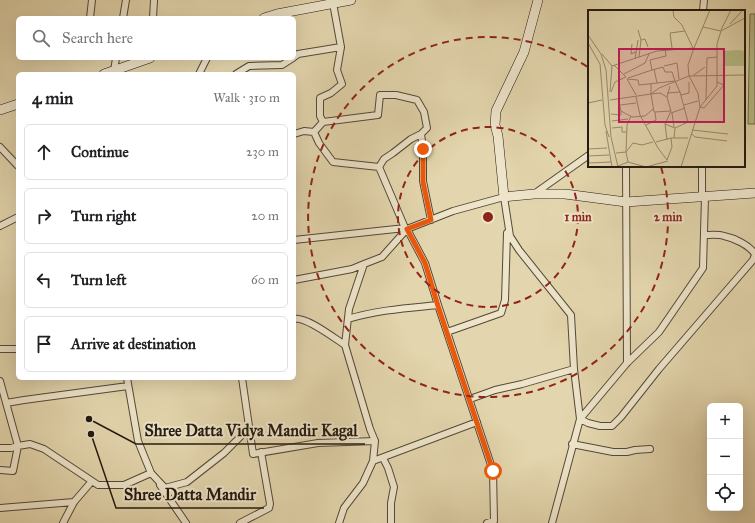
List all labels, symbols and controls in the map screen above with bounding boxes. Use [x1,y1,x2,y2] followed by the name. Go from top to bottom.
[588,10,745,167] inset map
[16,16,296,60] search box
[30,27,52,49] icon: search
[62,29,133,47] text: Search here
[32,88,73,109] text: 4 min
[213,90,280,106] text: Walk · 310 m
[414,140,432,158] route end
[33,141,55,163] icon: ahead
[71,143,129,161] text: Continue
[246,144,279,160] text: 230 m
[33,205,55,227] icon: right
[71,207,136,225] text: Turn right
[251,208,279,224] text: 20 m
[481,210,495,224] centre of rings
[564,210,592,224] text: 1 min
[654,210,683,224] text: 2 min
[33,269,55,291] icon: left
[71,271,127,289] text: Turn left
[251,272,279,288] text: 60 m
[33,333,55,355] icon: arrive
[71,335,196,353] text: Arrive at destination
[707,403,743,511] map controls
[707,403,743,439] button: +
[136,416,365,444] callout: Shree Datta Vidya Mandir Kagal
[144,421,358,441] text: Shree Datta Vidya Mandir Kagal
[707,439,743,475] button: −
[484,462,502,480] route start
[707,475,743,511] button: locate
[116,480,264,508] callout: Shree Datta Mandir
[124,485,257,504] text: Shree Datta Mandir

